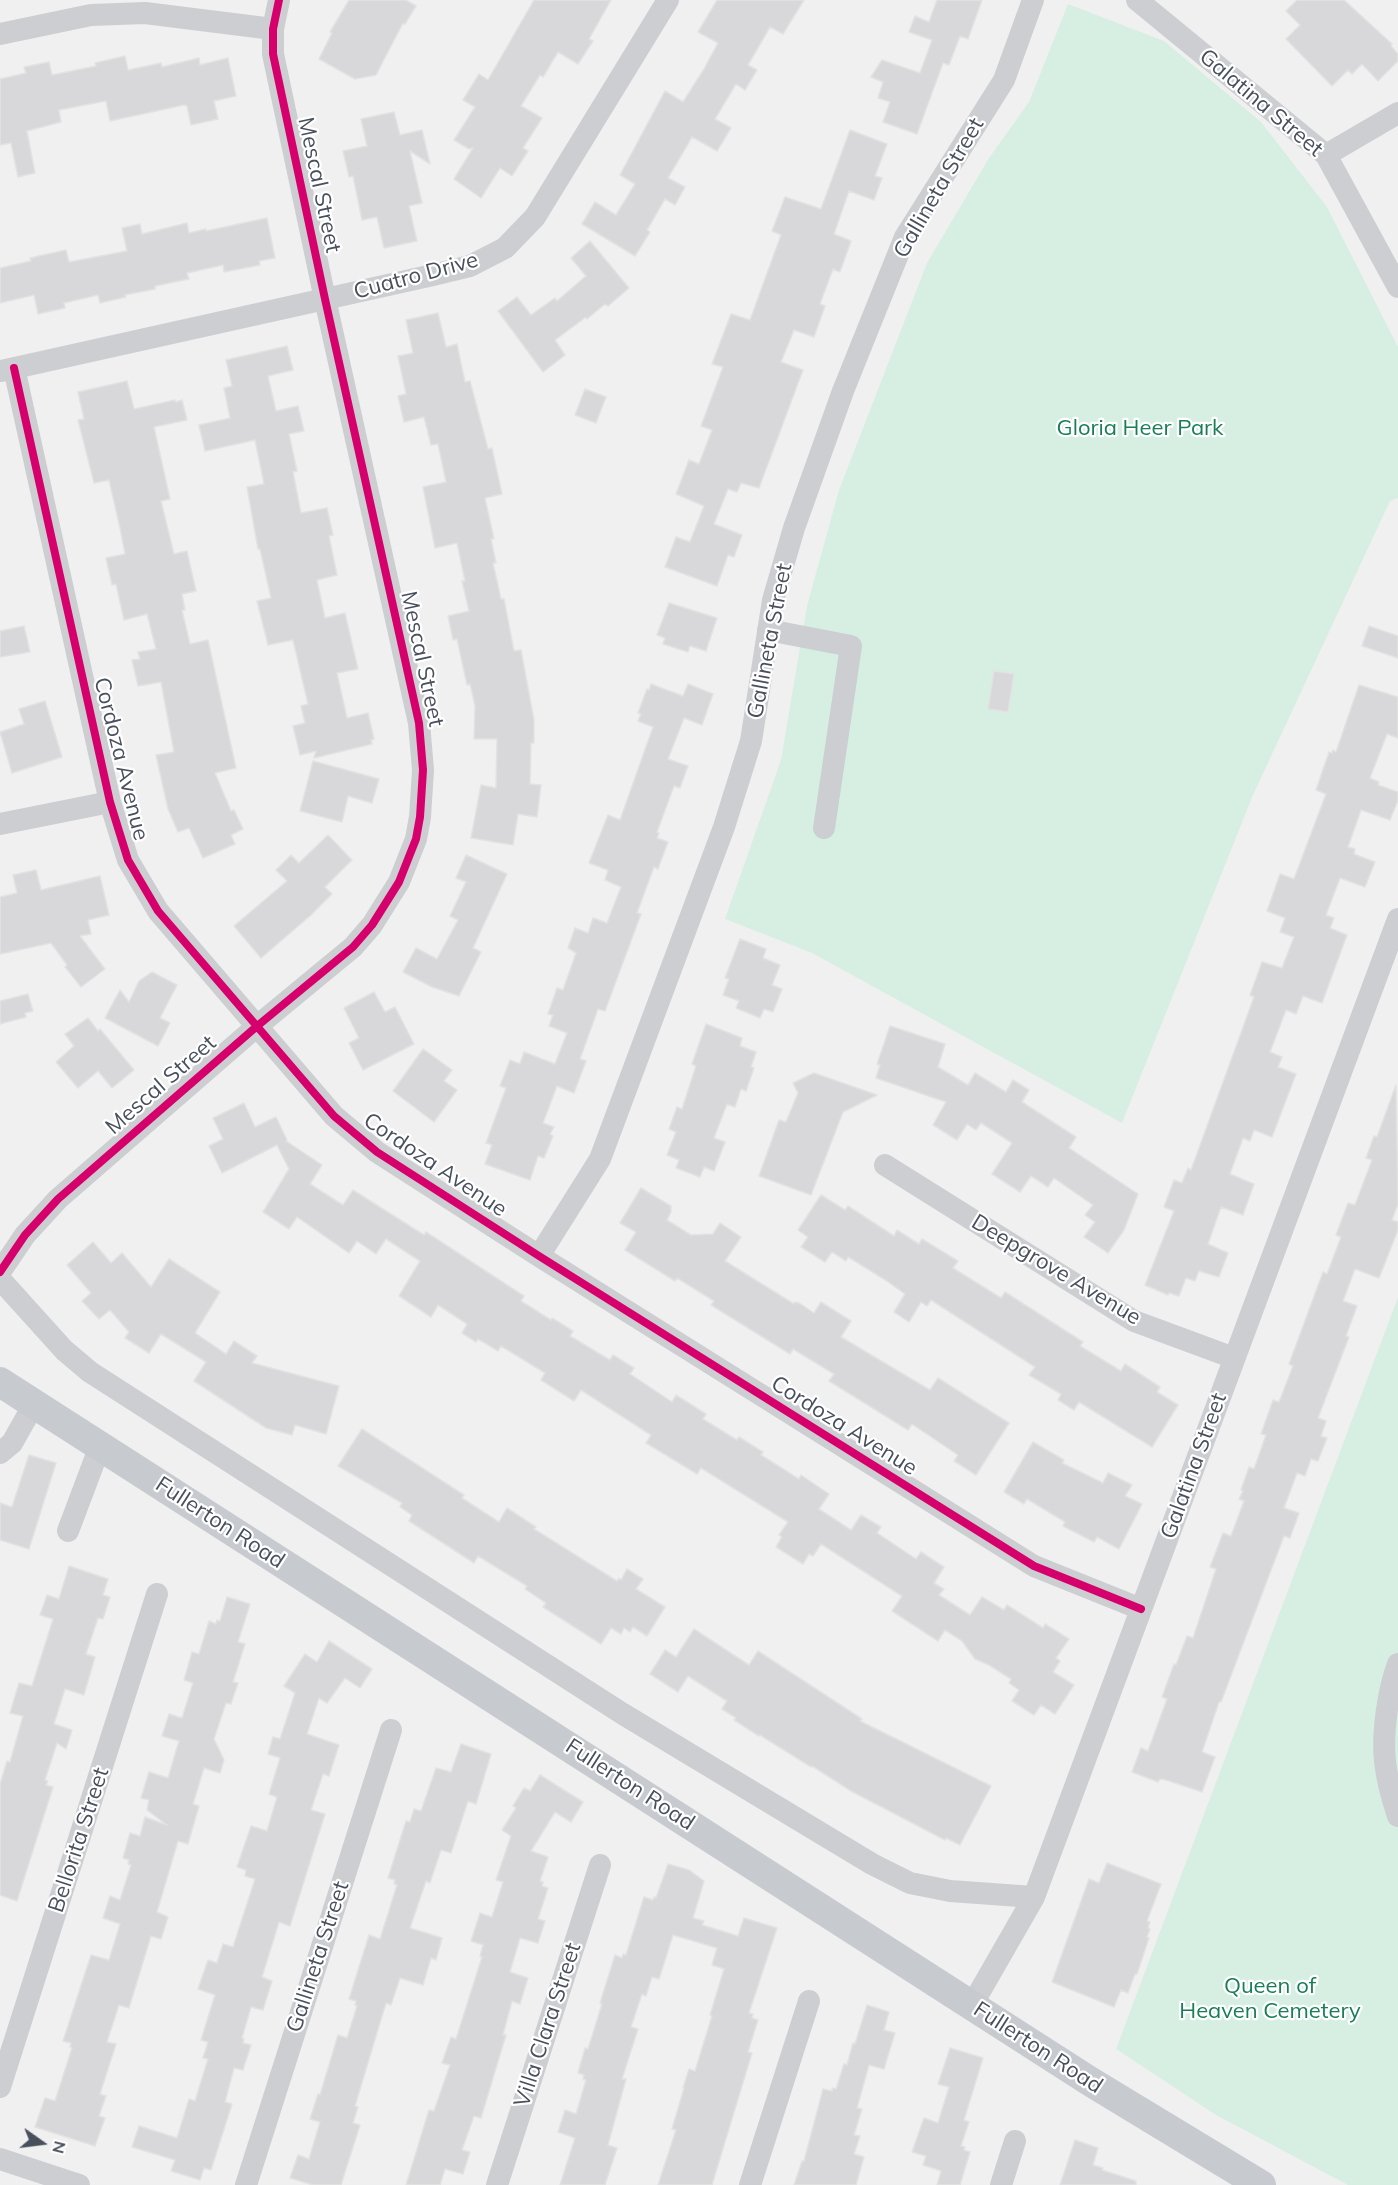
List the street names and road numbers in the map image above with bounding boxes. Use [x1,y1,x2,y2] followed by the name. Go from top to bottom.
[1194,44,1328,162] street label: Galatina Street
[888,113,990,263] street label: Gallineta Street
[292,115,346,255] street label: Mescal Street
[351,247,481,305] street label: Cuatro Drive
[742,561,798,721] street label: Gallineta Street
[395,589,449,729] street label: Mescal Street
[88,675,154,843] street label: Cordoza Avenue
[100,1030,222,1140] street label: Mescal Street
[358,1107,512,1223] street label: Cordoza Avenue
[967,1209,1145,1331] street label: Deepgrove Avenue
[766,1371,922,1481] street label: Cordoza Avenue
[1155,1389,1233,1543] street label: Galatina Street
[151,1471,289,1575] street label: Fullerton Road
[561,1733,699,1837] street label: Fullerton Road
[43,1764,115,1916] street label: Bellorita Street
[281,1878,355,2036] street label: Gallineta Street
[509,1940,587,2110] street label: Villa Clara Street
[969,1996,1107,2100] street label: Fullerton Road

